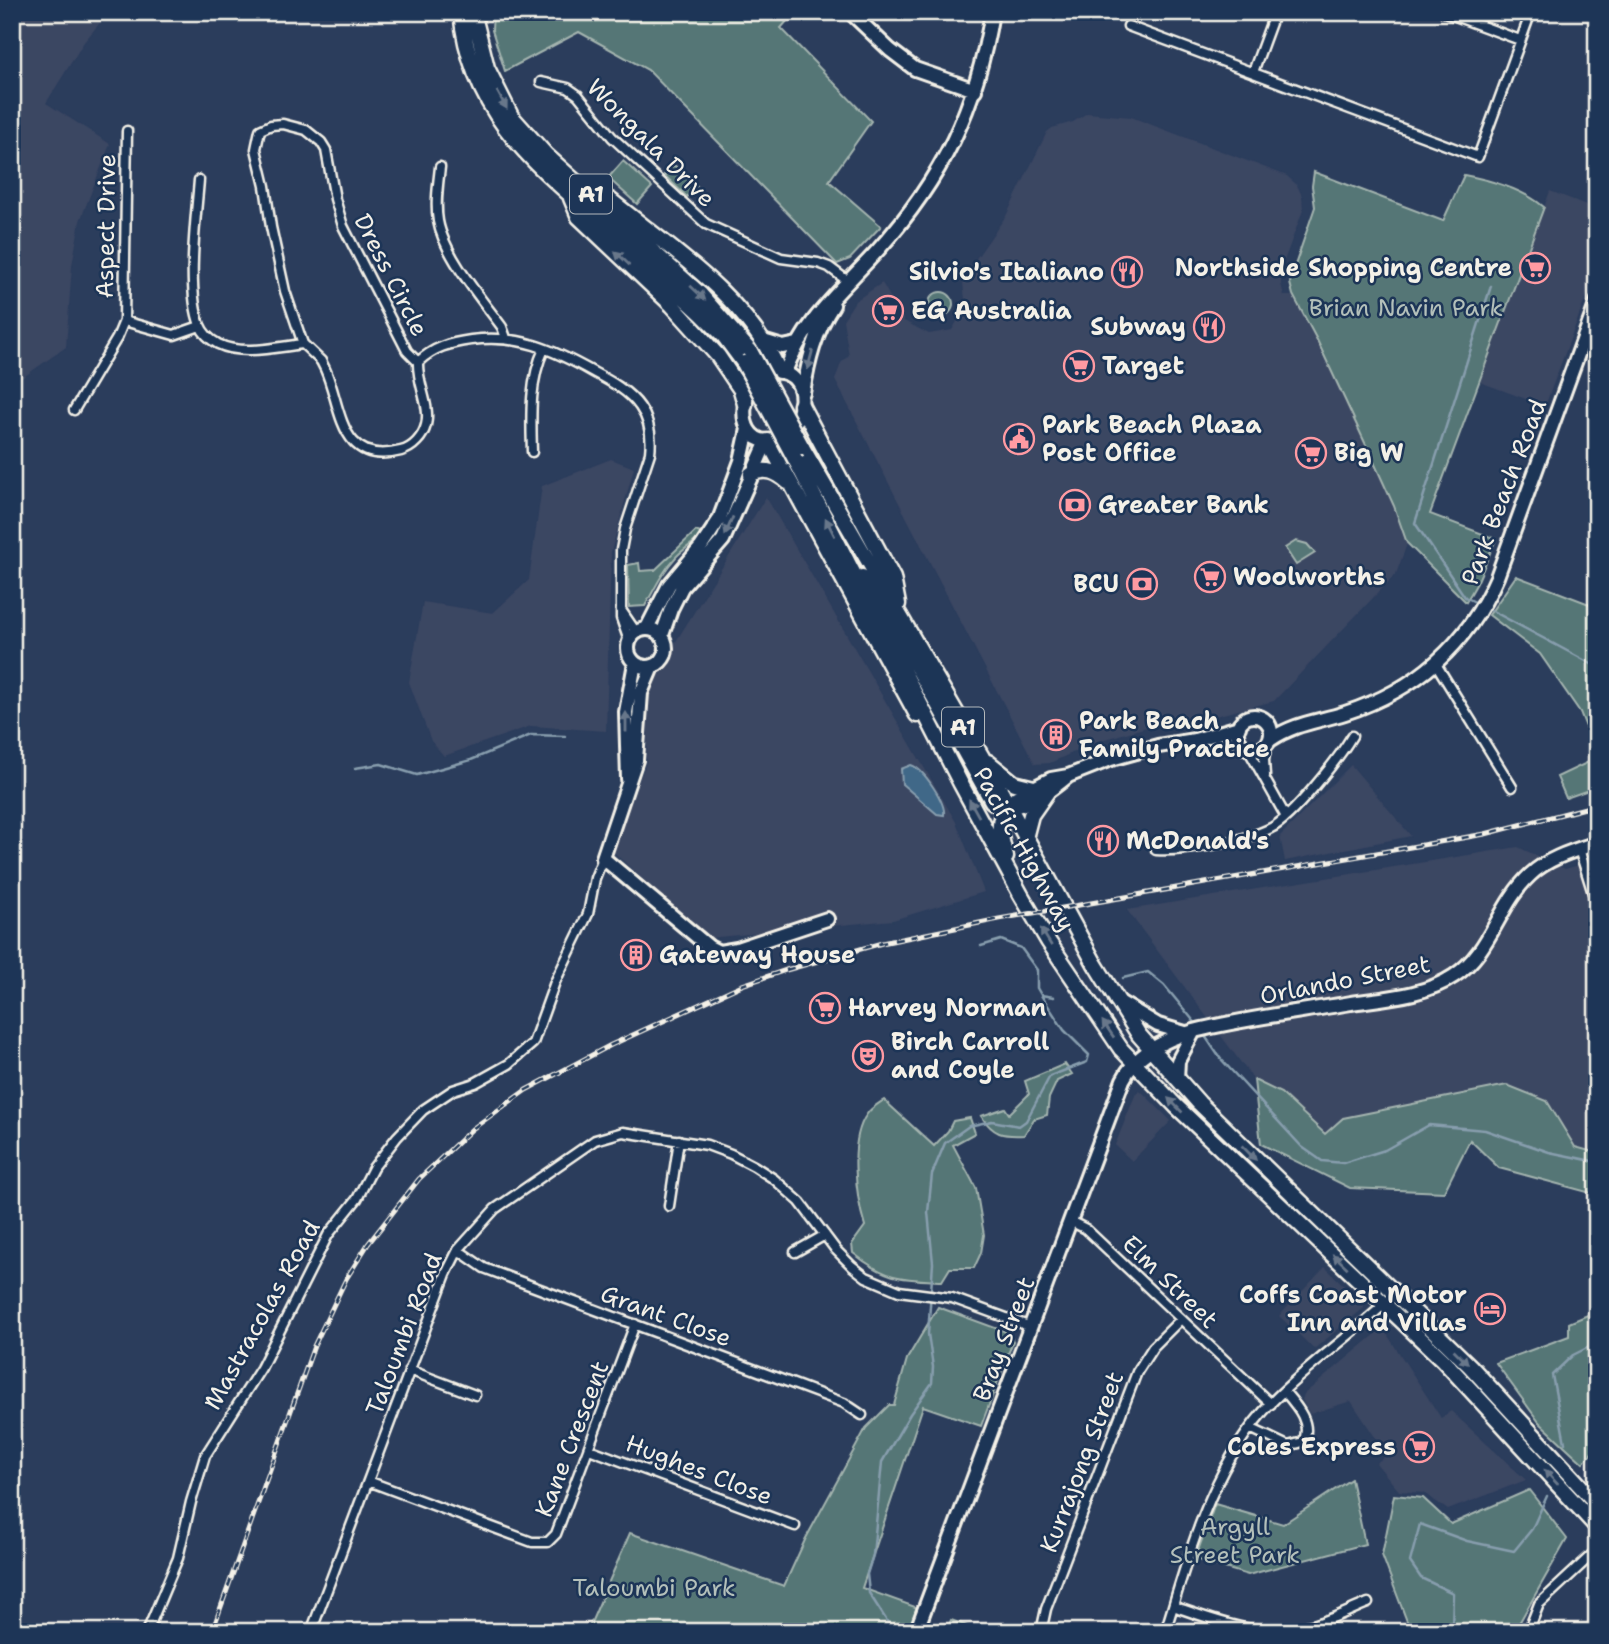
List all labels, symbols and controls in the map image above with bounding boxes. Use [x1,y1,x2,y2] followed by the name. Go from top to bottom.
[580,72,722,214] street label: Wongala Drive
[496,90,508,109] one-way arrow
[89,153,123,299] street label: Aspect Drive
[570,174,612,214] road number: A1
[346,208,436,342] street label: Dress Circle
[614,250,631,266] one-way arrow
[1518,251,1552,285] supermarket icon: Northside Shopping Centre
[1175,252,1512,284] place label: Northside Shopping Centre
[1110,255,1144,289] restaurant icon: Silvio's Italiano
[909,256,1104,288] place label: Silvio's Italiano
[689,285,707,301] one-way arrow
[1309,292,1503,324] park label: Brian Navin Park
[871,294,905,328] supermarket icon: EG Australia
[911,295,1072,327] place label: EG Australia
[1192,310,1226,344] restaurant icon: Subway
[1090,311,1186,343] place label: Subway
[1062,349,1096,383] supermarket icon: Target
[804,350,814,371] one-way arrow
[1102,350,1184,382] place label: Target
[1454,394,1554,590] street label: Park Beach Road
[1042,409,1262,469] place label: Park Beach Plaza Post Office
[1002,422,1036,456] public building icon: Park Beach Plaza Post Office
[1294,436,1328,470] supermarket icon: Big W
[1334,437,1404,469] place label: Big W
[1058,488,1092,522] bank icon: Greater Bank
[1098,489,1269,521] place label: Greater Bank
[723,516,735,536] one-way arrow
[824,517,835,537] one-way arrow
[1193,560,1227,594] supermarket icon: Woolworths
[1233,561,1385,593] place label: Woolworths
[1125,567,1159,601] bank icon: BCU
[1073,568,1119,600] place label: BCU
[1079,705,1270,765] place label: Park Beach Family Practice
[942,708,984,747] road number: A1
[621,711,632,733] one-way arrow
[1039,718,1073,752] building icon: Park Beach Family Practice
[966,761,1082,937] street label: Pacific Highway
[968,798,980,818] one-way arrow
[1086,824,1120,858] restaurant icon: McDonald's
[1126,825,1269,857] place label: McDonald's
[1040,927,1053,947] one-way arrow
[619,938,653,972] building icon: Gateway House
[659,939,855,971] place label: Gateway House
[1257,948,1433,1012] street label: Orlando Street
[808,991,842,1025] supermarket icon: Harvey Norman
[848,992,1046,1024] place label: Harvey Norman
[1101,1020,1115,1038] one-way arrow
[891,1026,1049,1086] place label: Birch Carroll and Coyle
[851,1039,885,1073] theatre icon: Birch Carroll and Coyle
[1167,1096,1184,1113] one-way arrow
[1241,1144,1258,1161] one-way arrow
[196,1214,328,1416] street label: Mastracolas Road
[1115,1228,1225,1336] street label: Elm Street
[358,1248,450,1420] street label: Taloumbi Road
[1332,1254,1349,1270] one-way arrow
[966,1272,1042,1406] street label: Bray Street
[596,1278,736,1354] street label: Grant Close
[1239,1279,1467,1339] place label: Coffs Coast Motor Inn and Villas
[1473,1292,1507,1326] hotel icon: Coffs Coast Motor Inn and Villas
[1453,1348,1469,1365] one-way arrow
[528,1356,616,1522] street label: Kane Crescent
[1033,1367,1131,1557] street label: Kurrajong Street
[621,1427,777,1513] street label: Hughes Close
[1402,1430,1436,1464] supermarket icon: Coles Express
[1227,1431,1396,1463] place label: Coles Express
[1544,1468,1559,1485] one-way arrow
[1170,1511,1300,1571] park label: Argyll Street Park
[572,1572,736,1604] park label: Taloumbi Park

